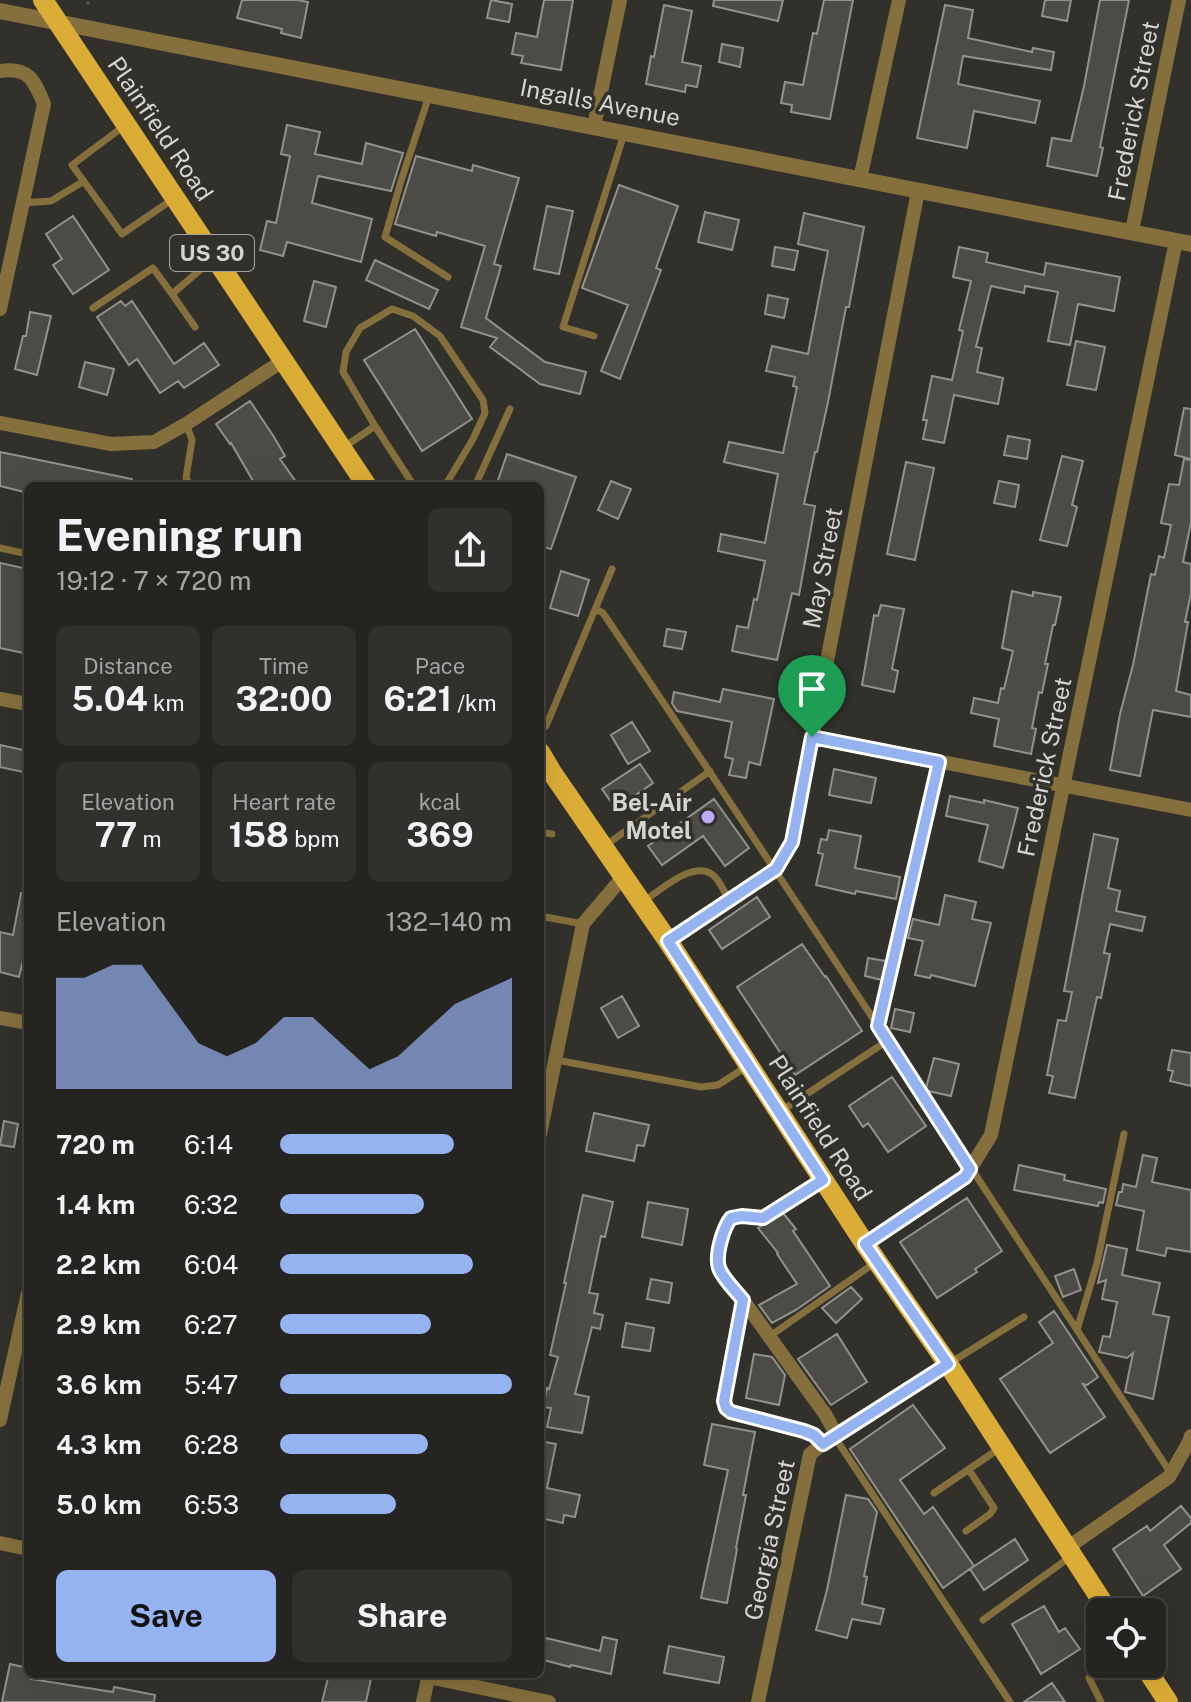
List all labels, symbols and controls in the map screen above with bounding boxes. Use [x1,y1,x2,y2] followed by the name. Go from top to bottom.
[1102,19,1164,203] street label: Frederick Street
[102,51,219,206] street label: Plainfield Road
[518,73,683,131] street label: Ingalls Avenue
[170,235,254,271] road number: US 30
[797,505,847,631] street label: May Street
[428,508,512,592] button: share
[56,509,303,561] text: Evening run
[56,565,251,596] text: 19:12 · 7 × 720 m
[83,653,173,679] text: Distance
[259,653,309,679] text: Time
[415,653,465,679] text: Pace
[778,655,846,737] pin
[790,667,834,711] icon: arrive
[1011,675,1077,859] street label: Frederick Street
[72,679,148,719] text: 5.04
[235,679,333,719] text: 32:00
[384,679,452,719] text: 6:21
[148,690,184,716] text: km
[452,690,496,716] text: /km
[611,788,692,844] place label: Bel-Air Motel
[81,789,175,815] text: Elevation
[232,789,336,815] text: Heart rate
[419,789,461,815] text: kcal
[699,808,717,826] marker: Bel-Air Motel
[94,815,137,855] text: 77
[229,815,289,855] text: 158
[406,815,474,855] text: 369
[137,826,162,852] text: m
[289,826,339,852] text: bpm
[56,906,166,937] text: Elevation
[385,906,512,937] text: 132–140 m
[763,1049,878,1205] street label: Plainfield Road
[56,1129,135,1160] text: 720 m
[184,1129,233,1160] text: 6:14
[56,1189,135,1220] text: 1.4 km
[184,1189,238,1220] text: 6:32
[56,1249,141,1280] text: 2.2 km
[184,1249,238,1280] text: 6:04
[56,1309,141,1340] text: 2.9 km
[184,1309,238,1340] text: 6:27
[56,1369,142,1400] text: 3.6 km
[184,1369,238,1400] text: 5:47
[56,1429,142,1460] text: 4.3 km
[184,1429,239,1460] text: 6:28
[738,1457,800,1623] street label: Georgia Street
[56,1489,142,1520] text: 5.0 km
[184,1489,239,1520] text: 6:53
[56,1570,276,1662] button: Save
[292,1570,512,1662] button: Share
[1086,1598,1166,1678] map controls
[1086,1598,1166,1678] button: locate

